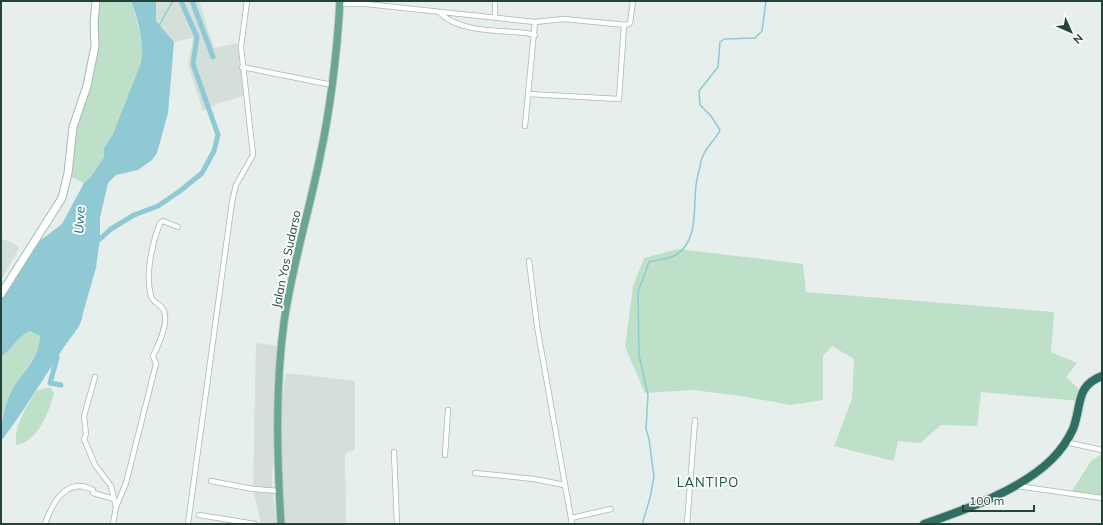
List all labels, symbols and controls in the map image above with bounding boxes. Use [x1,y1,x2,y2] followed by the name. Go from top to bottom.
[1051,12,1091,52] north arrow
[1070,31,1086,47] text: N
[70,206,88,234] water label: Uwe
[268,209,304,309] street label: Jalan Yos Sudarso
[677,474,739,490] district label: LANTIPO
[963,487,1034,513] scale bar
[969,493,1004,508] text: 100 m

